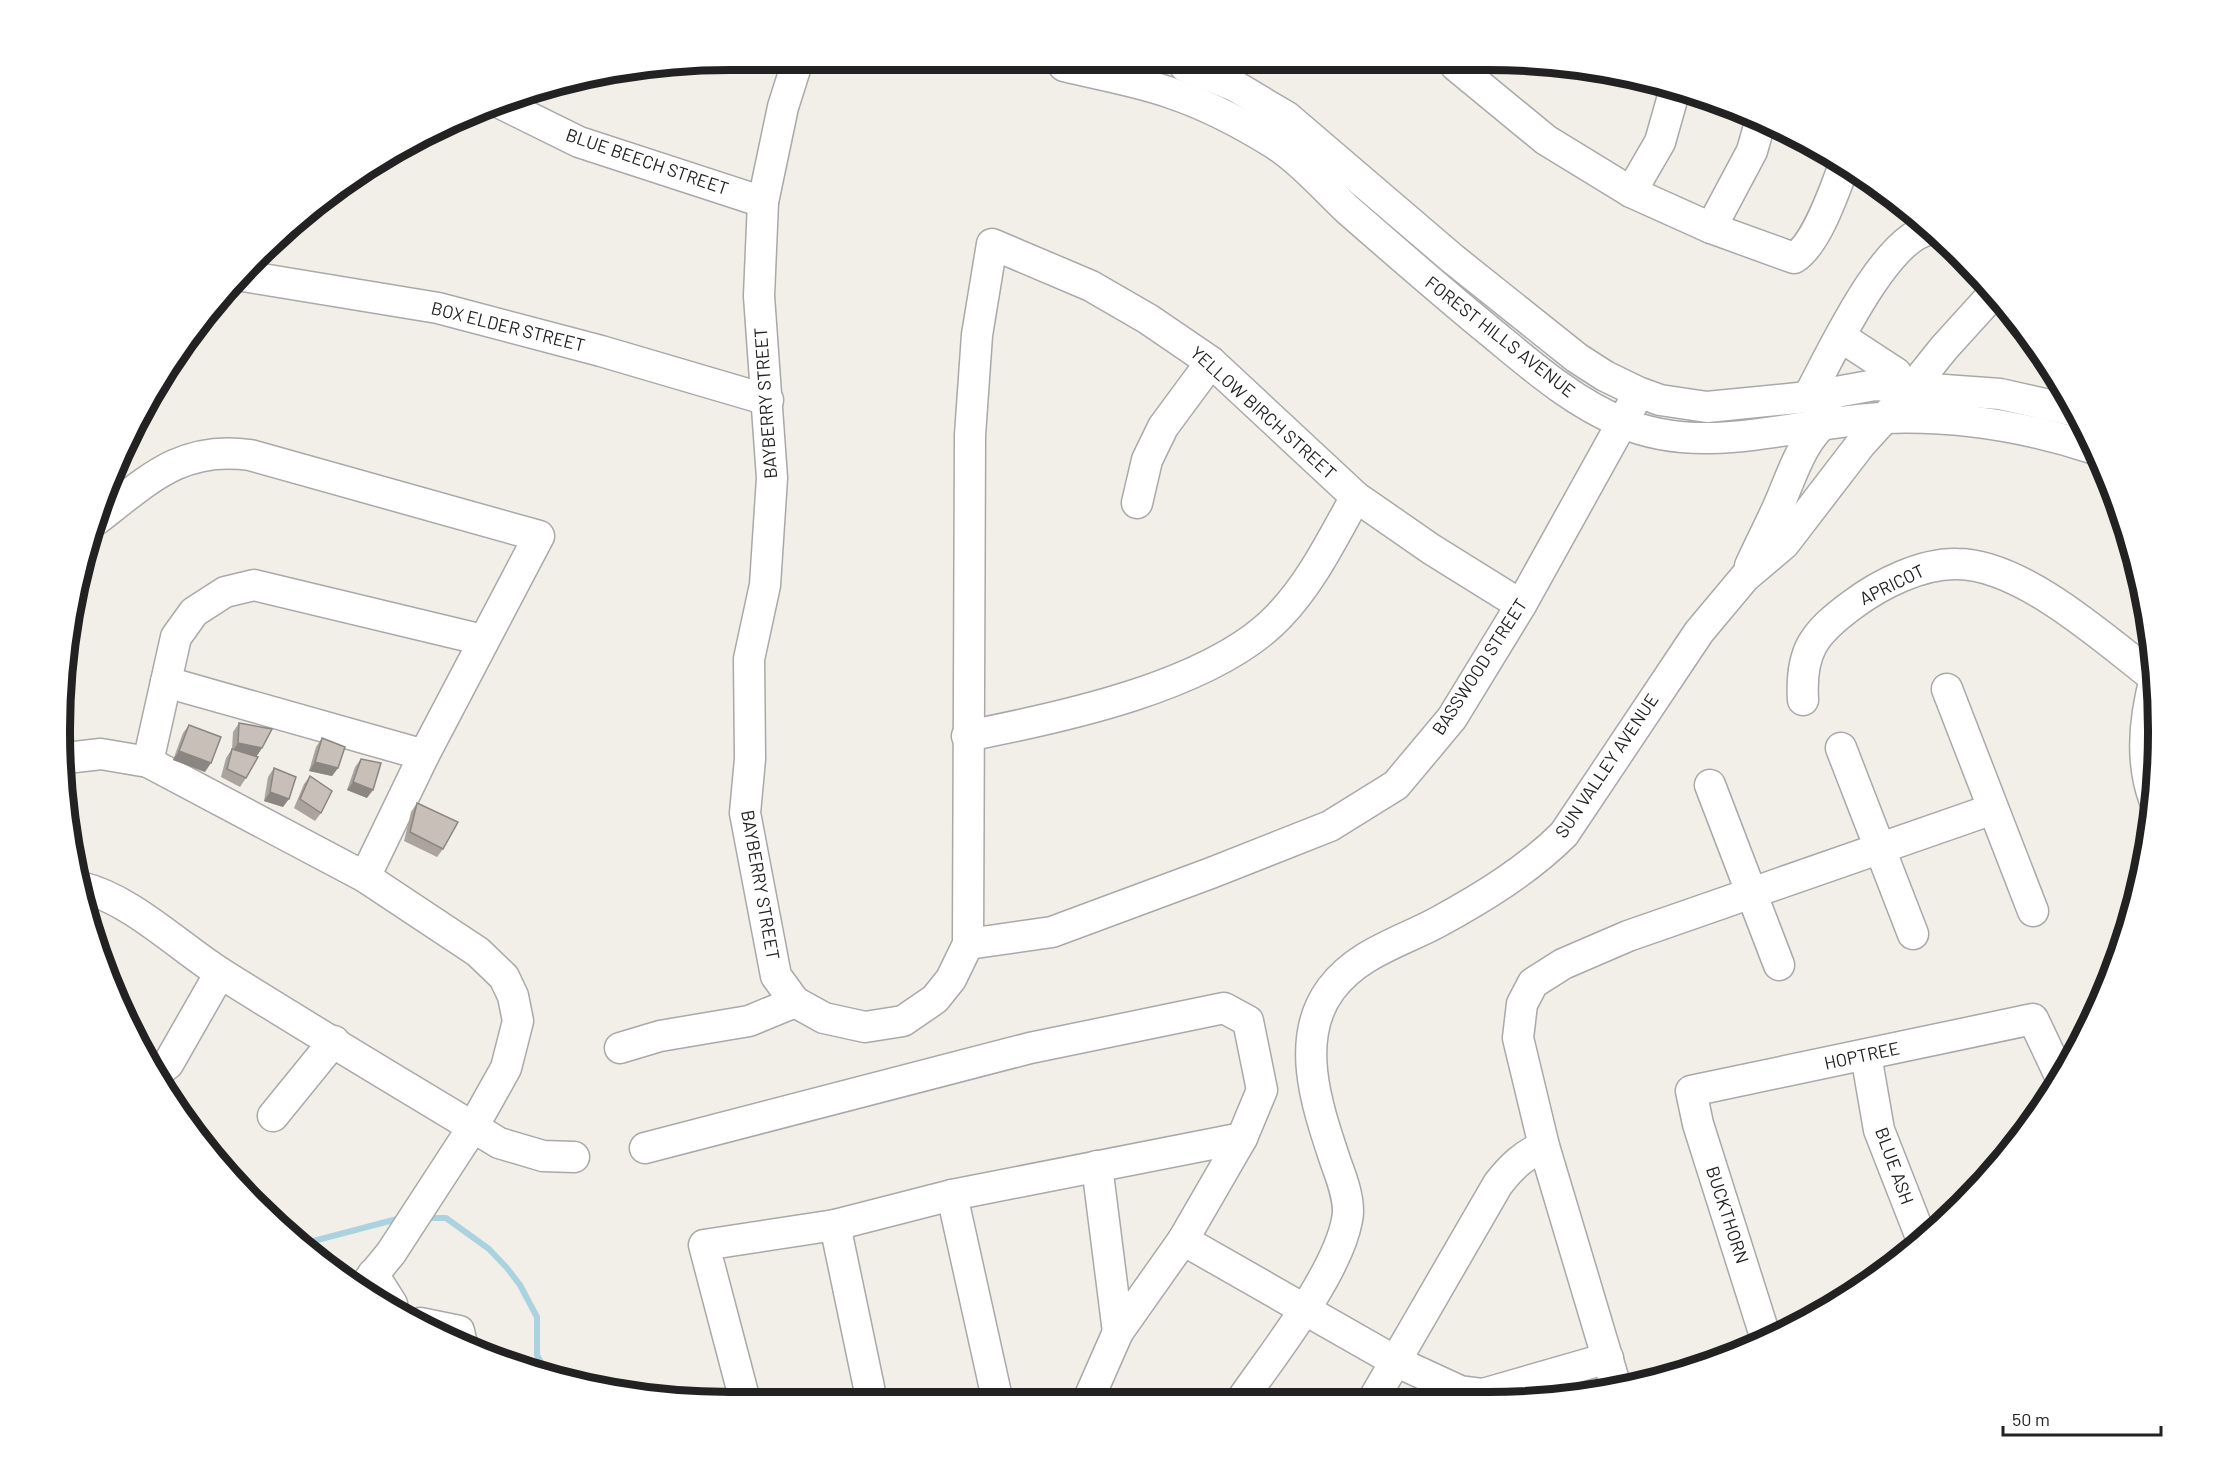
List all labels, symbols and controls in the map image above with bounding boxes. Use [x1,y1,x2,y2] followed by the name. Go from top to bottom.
[563,123,731,199] street label: BLUE BEECH STREET
[1421,271,1580,402] street label: FOREST HILLS AVENUE
[429,296,587,356] street label: BOX ELDER STREET
[749,327,781,479] street label: BAYBERRY STREET
[1186,341,1341,483] street label: YELLOW BIRCH STREET
[1856,559,1928,609] street label: APRICOT
[1427,594,1531,739] street label: BASSWOOD STREET
[1550,689,1663,842] street label: SUN VALLEY AVENUE
[737,808,785,961] street label: BAYBERRY STREET
[1822,1036,1902,1074] street label: HOPTREE
[1871,1124,1919,1207] street label: BLUE ASH
[1702,1163,1754,1266] street label: BUCKTHORN
[2003,1399,2160,1437] scale bar
[2012,1408,2050,1430] text: 50 m

